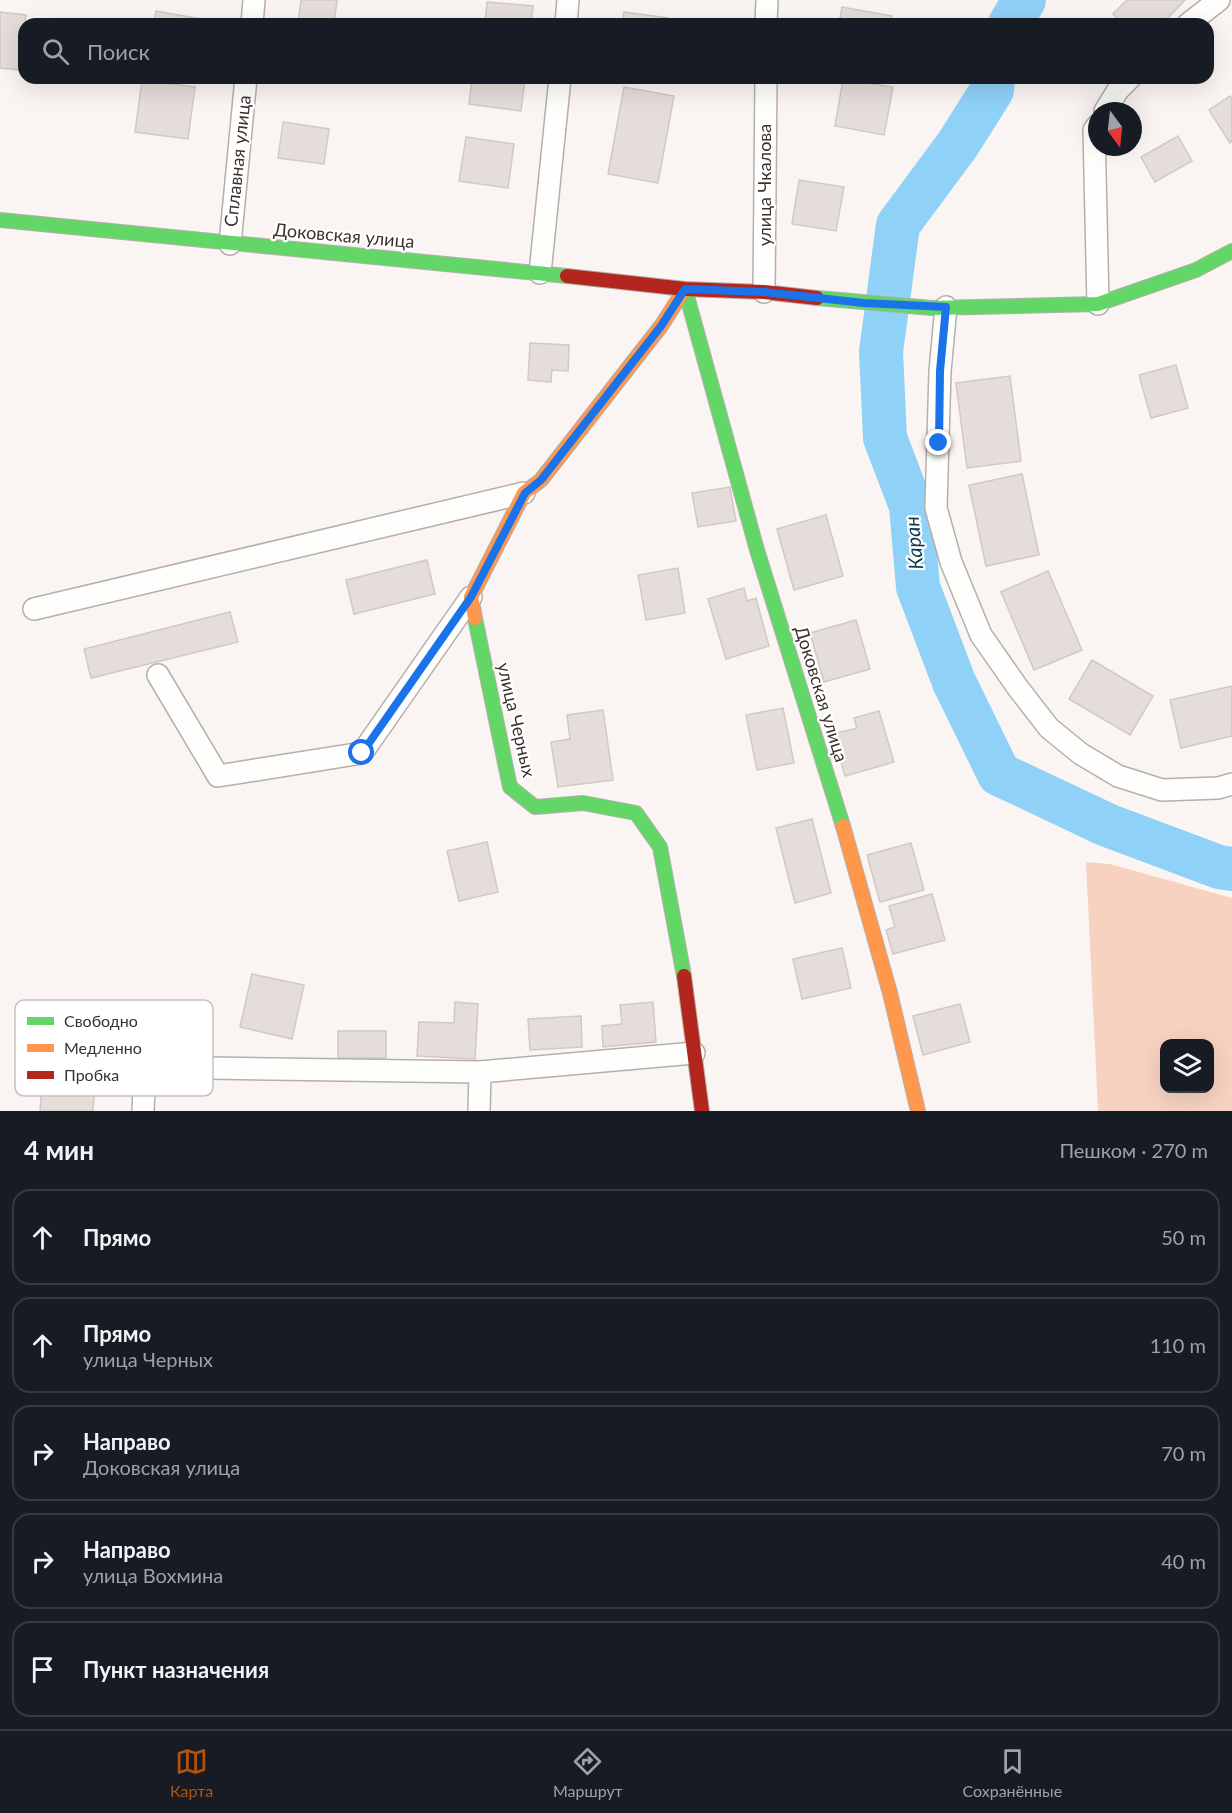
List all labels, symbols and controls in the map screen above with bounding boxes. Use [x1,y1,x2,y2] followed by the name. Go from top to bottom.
[18,18,1214,84] search box
[39,35,72,68] icon: search
[87,38,150,65] text: Поиск
[219,94,255,228] street label: Сплавная улица
[1088,102,1142,156] north arrow
[753,124,775,246] street label: улица Чкалова
[273,218,415,252] street label: Доковская улица
[925,429,951,455] route end
[899,515,927,571] water label: Каран
[791,623,853,765] street label: Доковская улица
[493,660,541,779] street label: улица Черных
[348,739,374,765] route start
[15,1000,213,1096] legend
[64,1011,138,1030] text: Свободно
[64,1038,142,1057] text: Медленно
[1160,1039,1214,1093] map controls
[1160,1039,1214,1093] button: layers
[64,1065,119,1084] text: Пробка
[24,1134,94,1166] text: 4 мин
[1059,1138,1208,1162] text: Пешком · 270 m
[26,1221,59,1254] icon: ahead
[83,1224,151,1251] text: Прямо
[1161,1225,1206,1249] text: 50 m
[83,1320,151,1347] text: Прямо
[26,1329,59,1362] icon: ahead
[1150,1333,1206,1357] text: 110 m
[83,1347,213,1371] text: улица Черных
[83,1428,171,1455] text: Направо
[26,1437,59,1470] icon: right
[1161,1441,1206,1465] text: 70 m
[83,1455,240,1479] text: Доковская улица
[83,1536,171,1563] text: Направо
[26,1545,59,1578] icon: right
[1161,1549,1206,1573] text: 40 m
[83,1563,223,1587] text: улица Вохмина
[26,1653,59,1686] icon: arrive
[83,1656,269,1683] text: Пункт назначения
[170,1745,213,1800] tab: Карта
[553,1745,623,1800] tab: Маршрут
[963,1745,1062,1800] tab: Сохранённые

